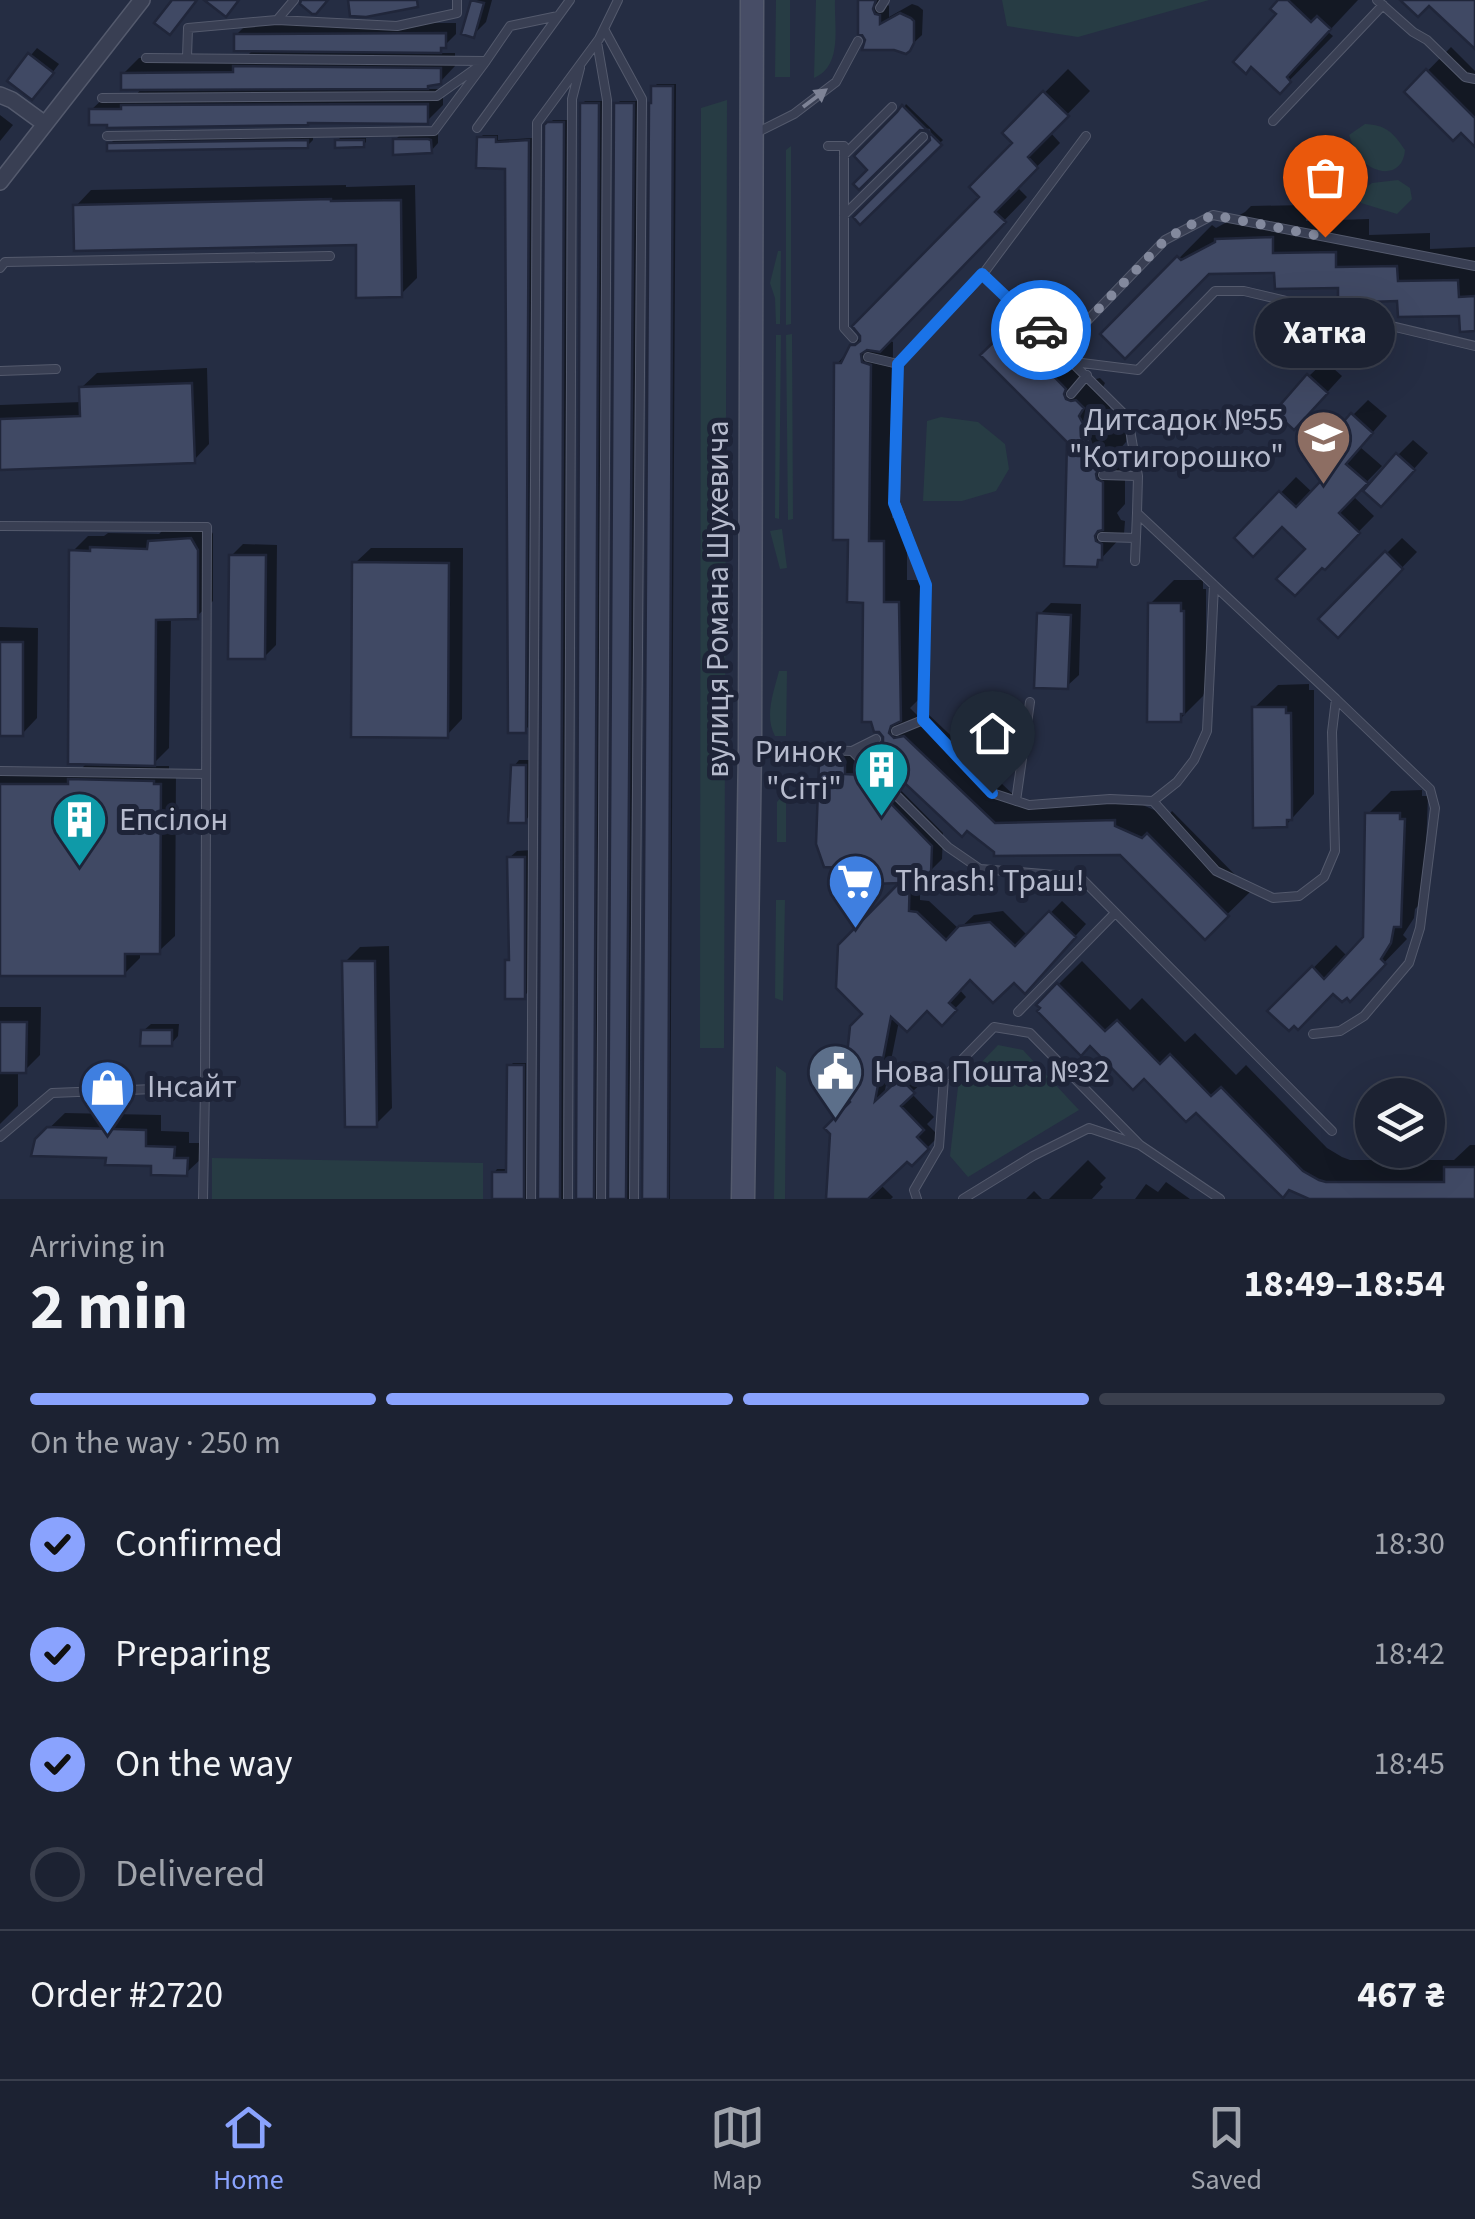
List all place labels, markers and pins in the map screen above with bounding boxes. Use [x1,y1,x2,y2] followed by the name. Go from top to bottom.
[1283,135,1368,238] pin
[1255,297,1395,367] callout: Хатка
[1069,397,1284,480] place label: Дитсадок №55 "Котигорошко"
[1293,408,1353,487] school or university icon: Дитсадок №55 "Котигорошко"
[950,691,1035,794] pin
[755,729,842,812] place label: Ринок "Сіті"
[851,740,911,819] building icon: Ринок "Сіті"
[50,790,110,869] building icon: Епсілон
[119,797,228,843] place label: Епсілон
[826,851,886,930] supermarket icon: Thrash! Траш!
[895,858,1085,904] place label: Thrash! Траш!
[805,1042,865,1121] public building icon: Нова Пошта №32
[874,1049,1110,1095] place label: Нова Пошта №32
[78,1057,138,1136] shop icon: Інсайт
[147,1064,237,1110] place label: Інсайт

